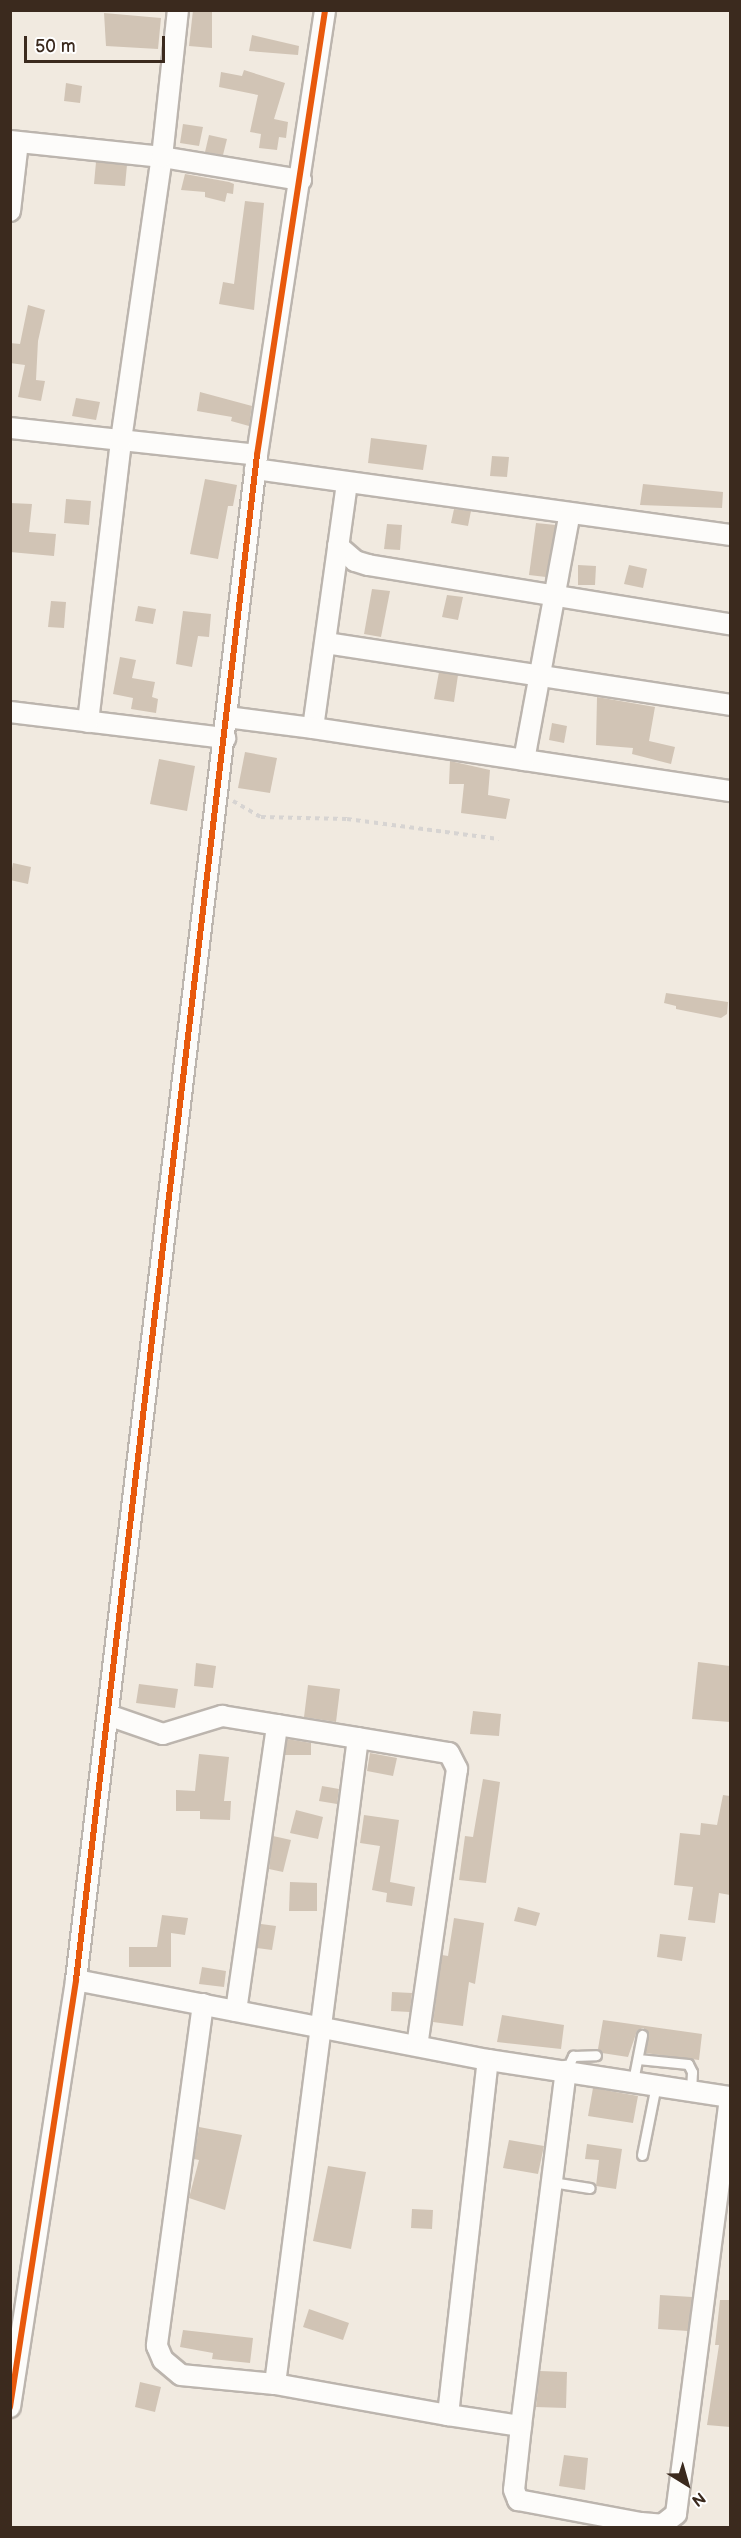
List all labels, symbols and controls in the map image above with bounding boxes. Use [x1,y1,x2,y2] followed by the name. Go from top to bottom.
[27,24,168,62] scale bar
[35,36,76,57] text: 50 m
[657,2454,717,2514] north arrow
[688,2488,709,2510] text: N

